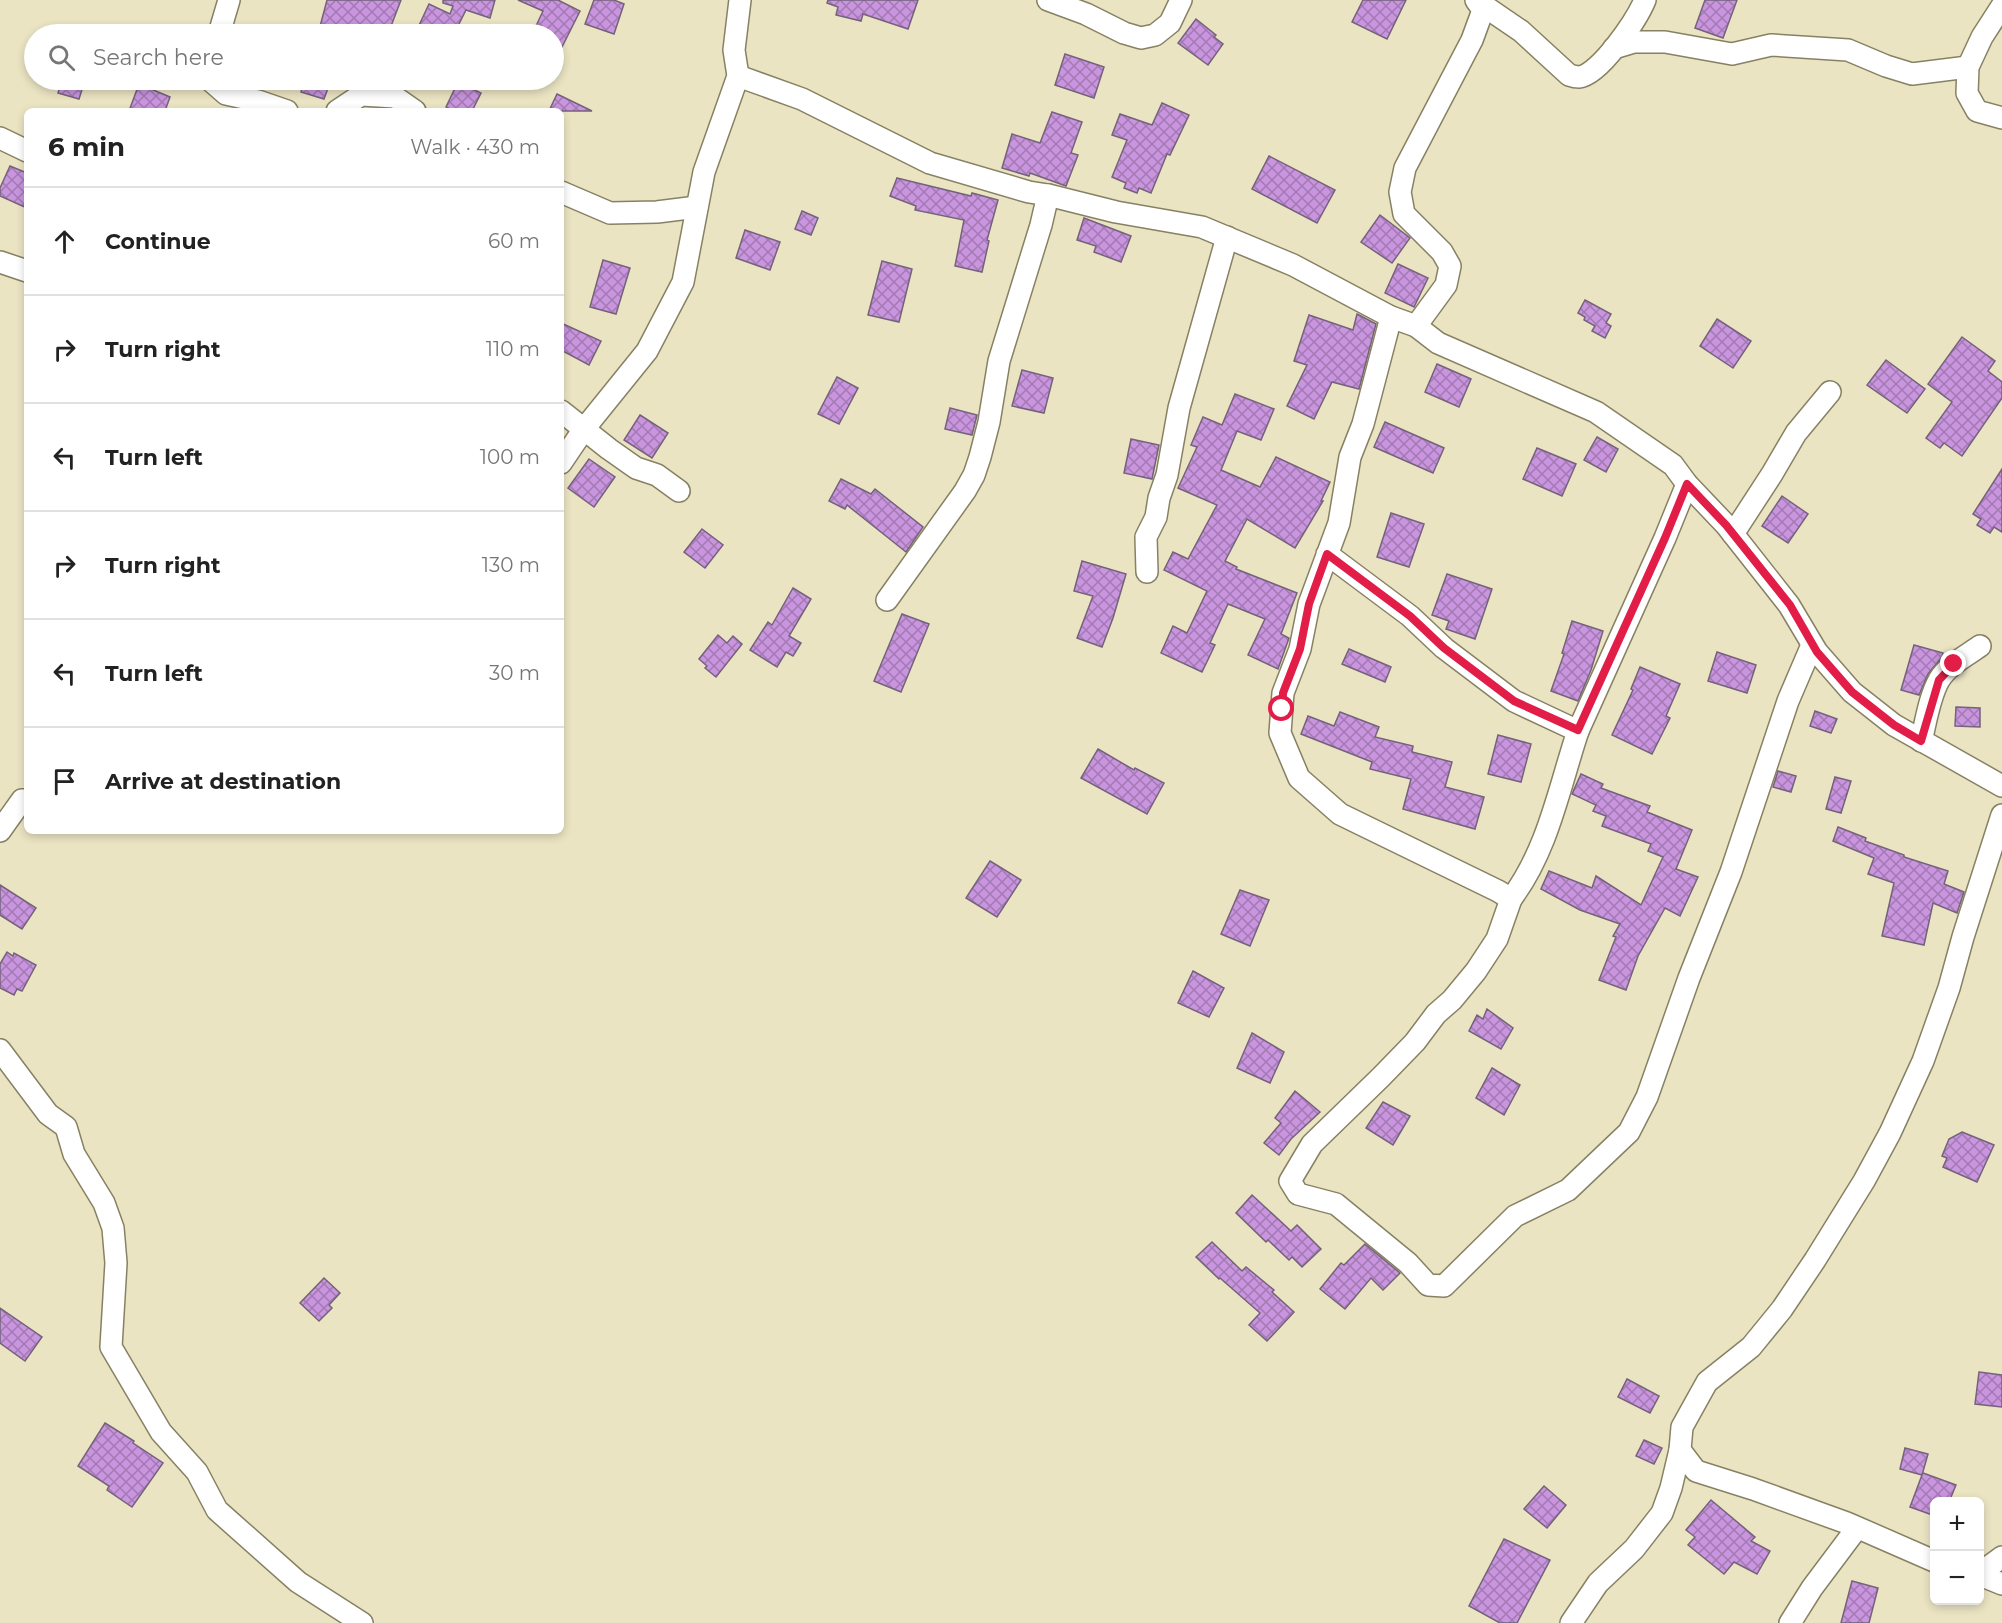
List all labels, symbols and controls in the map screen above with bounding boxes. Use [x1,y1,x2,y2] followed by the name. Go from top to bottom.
[24,24,564,90] search box
[45,41,78,74] icon: search
[93,44,224,71] text: Search here
[48,131,125,163] text: 6 min
[410,135,540,159] text: Walk · 430 m
[48,225,81,258] icon: ahead
[105,228,211,255] text: Continue
[488,229,540,253] text: 60 m
[48,333,81,366] icon: right
[105,336,220,363] text: Turn right
[486,337,540,361] text: 110 m
[48,441,81,474] icon: left
[105,444,203,471] text: Turn left
[480,445,540,469] text: 100 m
[48,549,81,582] icon: right
[105,552,220,579] text: Turn right
[482,553,540,577] text: 130 m
[1940,650,1966,676] route end
[48,657,81,690] icon: left
[105,660,203,687] text: Turn left
[489,661,540,685] text: 30 m
[1268,695,1294,721] route start
[48,765,81,798] icon: arrive
[105,768,341,795] text: Arrive at destination
[1930,1497,1984,1605] map controls
[1930,1497,1984,1551] button: +
[1930,1551,1984,1605] button: −

